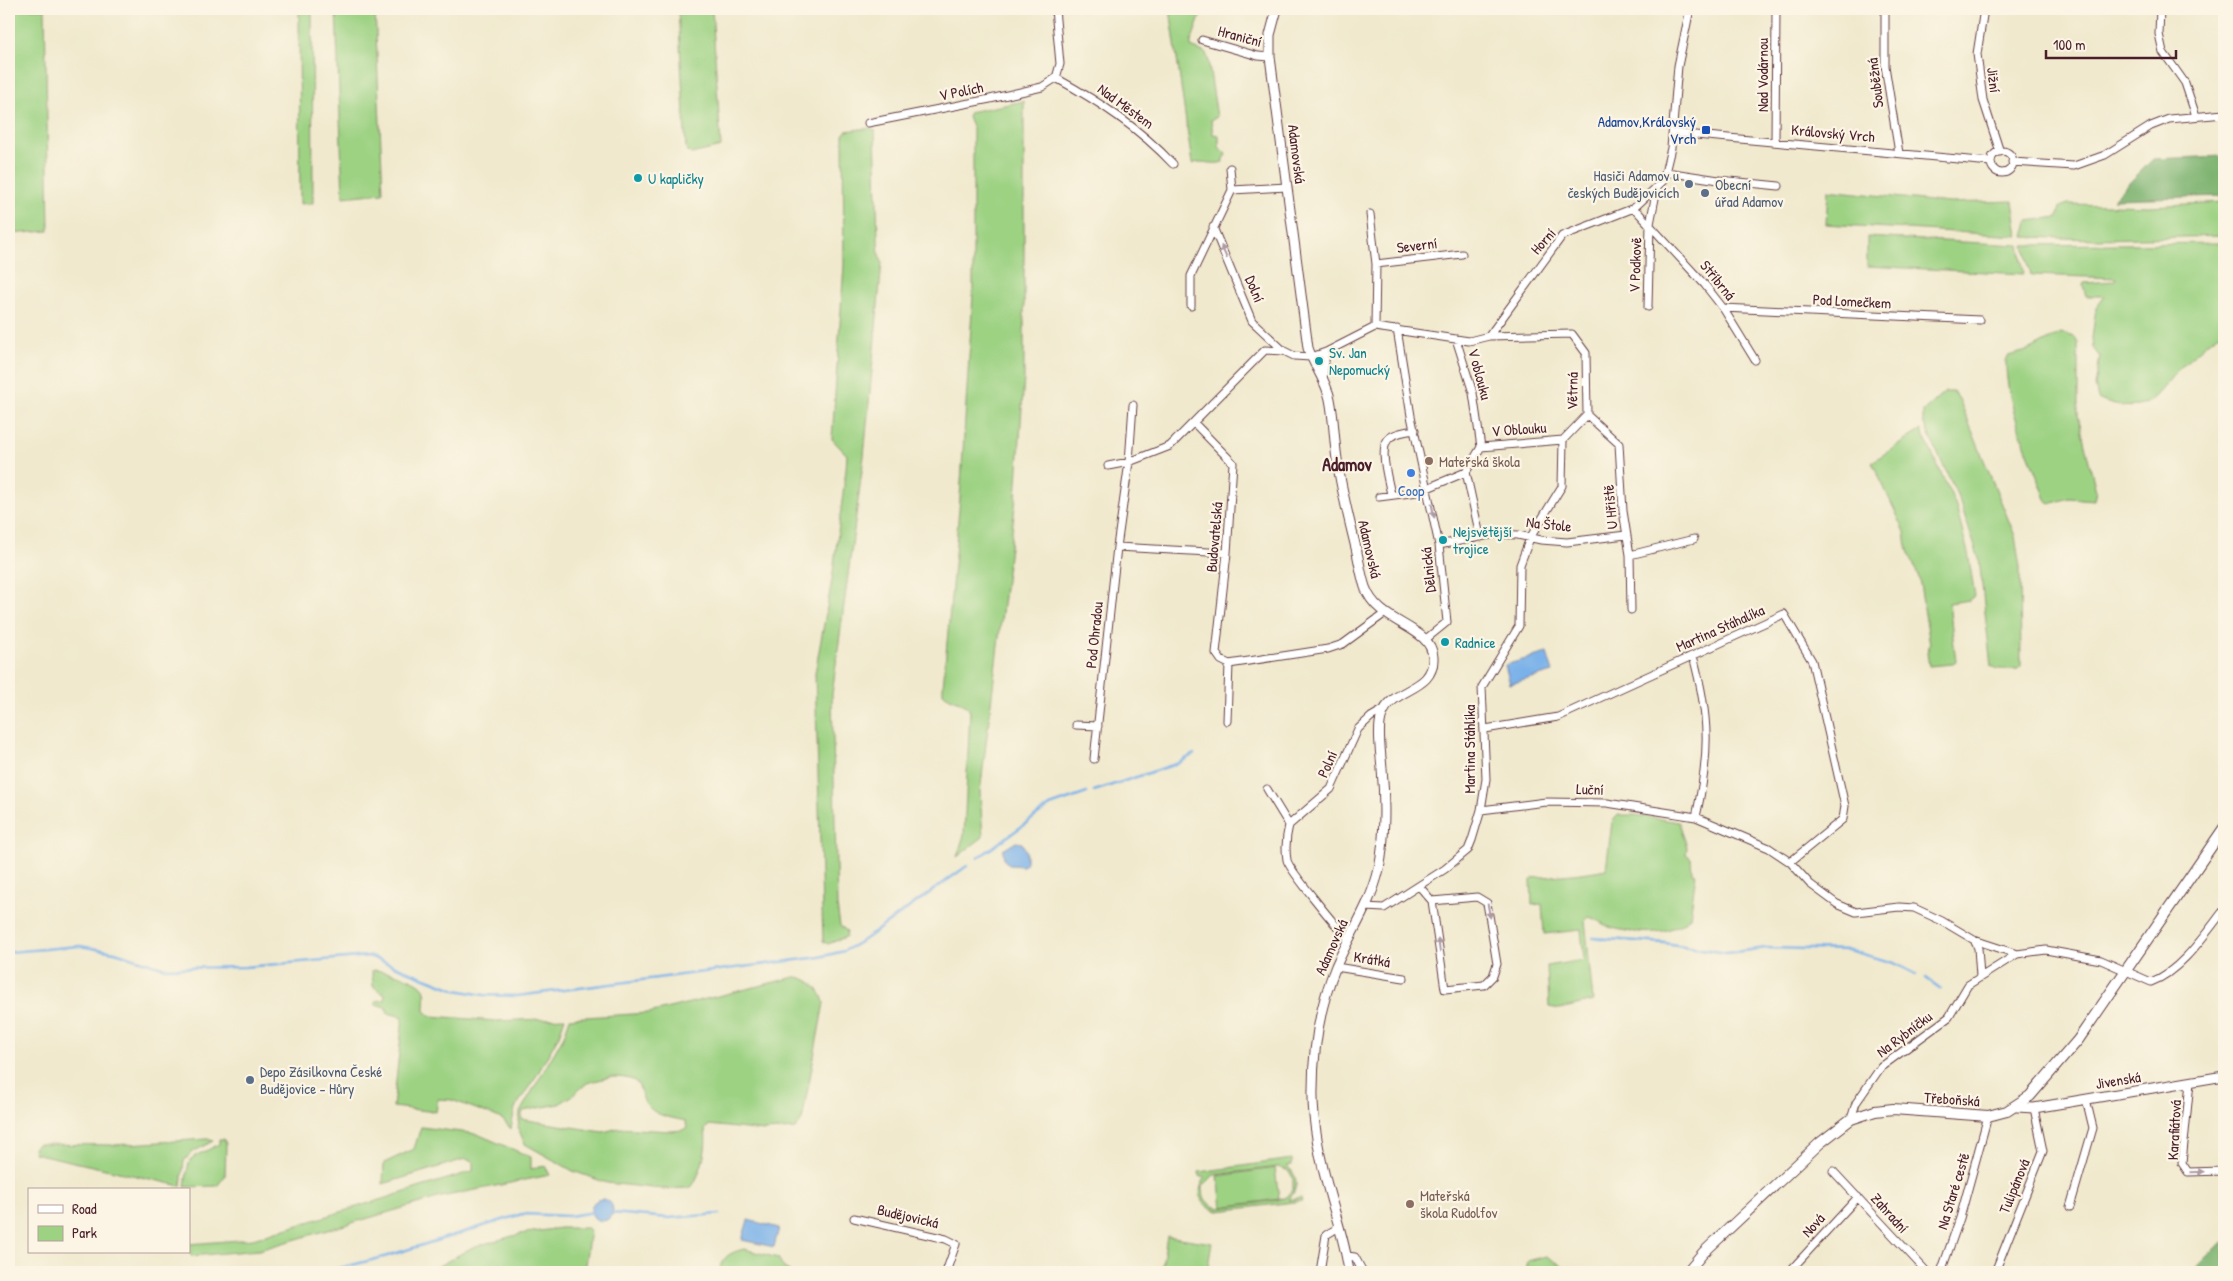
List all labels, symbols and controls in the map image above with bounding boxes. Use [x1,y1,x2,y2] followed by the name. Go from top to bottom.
[1216,20,1264,52] street label: Hraniční
[2046,28,2176,60] scale bar
[2053,34,2086,55] text: 100 m
[1752,38,1773,112] street label: Nad Vodárnou
[1862,57,1888,109] street label: Souběžná
[1982,66,2006,94] street label: Jižní
[937,76,985,106] street label: V Polích
[1093,78,1159,134] street label: Nad Městem
[1598,111,1696,149] place label: Adamov,Královský Vrch
[1790,119,1876,147] street label: Královský Vrch
[1283,123,1311,185] street label: Adamovská
[1700,124,1712,136] marker: Adamov,Královský Vrch
[1568,165,1679,203] place label: Hasiči Adamov u českých Budějovicích
[648,168,704,189] place label: U kapličky
[632,172,644,184] marker: U kapličky
[1715,174,1783,212] place label: Obecní úřad Adamov
[1683,178,1695,190] marker: Hasiči Adamov u českých Budějovicích
[1699,187,1711,199] marker: Obecní úřad Adamov
[1525,223,1561,259] street label: Horní
[1395,232,1439,258] street label: Severní
[1624,237,1646,293] street label: V Podkově
[1220,245,1228,259] one-way arrow
[1695,256,1741,304] street label: Stříbrná
[1240,272,1270,306] street label: Dolní
[1812,288,1892,314] street label: Pod Lomečkem
[1329,342,1390,380] place label: Sv. Jan Nepomucký
[1463,346,1497,402] street label: V oblouku
[1313,355,1325,367] marker: Sv. Jan Nepomucký
[1561,372,1583,410] street label: Větrná
[1491,417,1547,441] street label: V Oblouku
[1439,451,1520,472] place label: Mateřská škola
[1322,452,1373,477] district label: Adamov
[1423,455,1435,467] marker: Mateřská škola
[1405,467,1417,479] marker: Coop
[1398,480,1425,501] place label: Coop
[1598,484,1622,530] street label: U Hřiště
[1200,501,1228,573] street label: Budovatelská
[1429,504,1437,519] one-way arrow
[1525,511,1573,537] street label: Na Štole
[1353,518,1387,580] street label: Adamovská
[1453,521,1512,559] place label: Nejsvětější trojice
[1437,534,1449,546] marker: Nejsvětější trojice
[1415,546,1441,594] street label: Dělnická
[1672,599,1768,657] street label: Martina Stáhalíka
[1080,601,1108,669] street label: Pod Ohradou
[1455,632,1496,653] place label: Radnice
[1439,636,1451,648] marker: Radnice
[1459,704,1480,793] street label: Martina Stáhlíka
[1312,747,1342,781] street label: Polní
[1576,778,1604,800] street label: Luční
[1485,904,1493,920] one-way arrow
[1309,916,1353,978] street label: Adamovská
[1434,937,1442,953] one-way arrow
[1352,946,1392,972] street label: Krátká
[1872,1006,1936,1062] street label: Na Rybníčku
[260,1061,382,1099] place label: Depo Zásilkovna České Budějovice - Hůry
[2094,1066,2142,1094] street label: Jivenská
[244,1074,256,1086] marker: Depo Zásilkovna České Budějovice - Hůry
[1924,1087,1981,1111] street label: Třeboňská
[2162,1099,2186,1161] street label: Karafiátová
[1931,1150,1975,1232] street label: Na Staré cestě
[1994,1155,2035,1217] street label: Tulipánová
[2190,1168,2206,1176] one-way arrow
[1420,1185,1498,1223] place label: Mateřská škola Rudolfov
[28,1188,190,1254] legend
[1866,1188,1914,1238] street label: Zahradní
[72,1198,97,1219] text: Road
[1404,1198,1416,1210] marker: Mateřská škola Rudolfov
[875,1199,941,1233] street label: Budějovická
[1797,1208,1830,1242] street label: Nová
[72,1222,97,1243] text: Park

